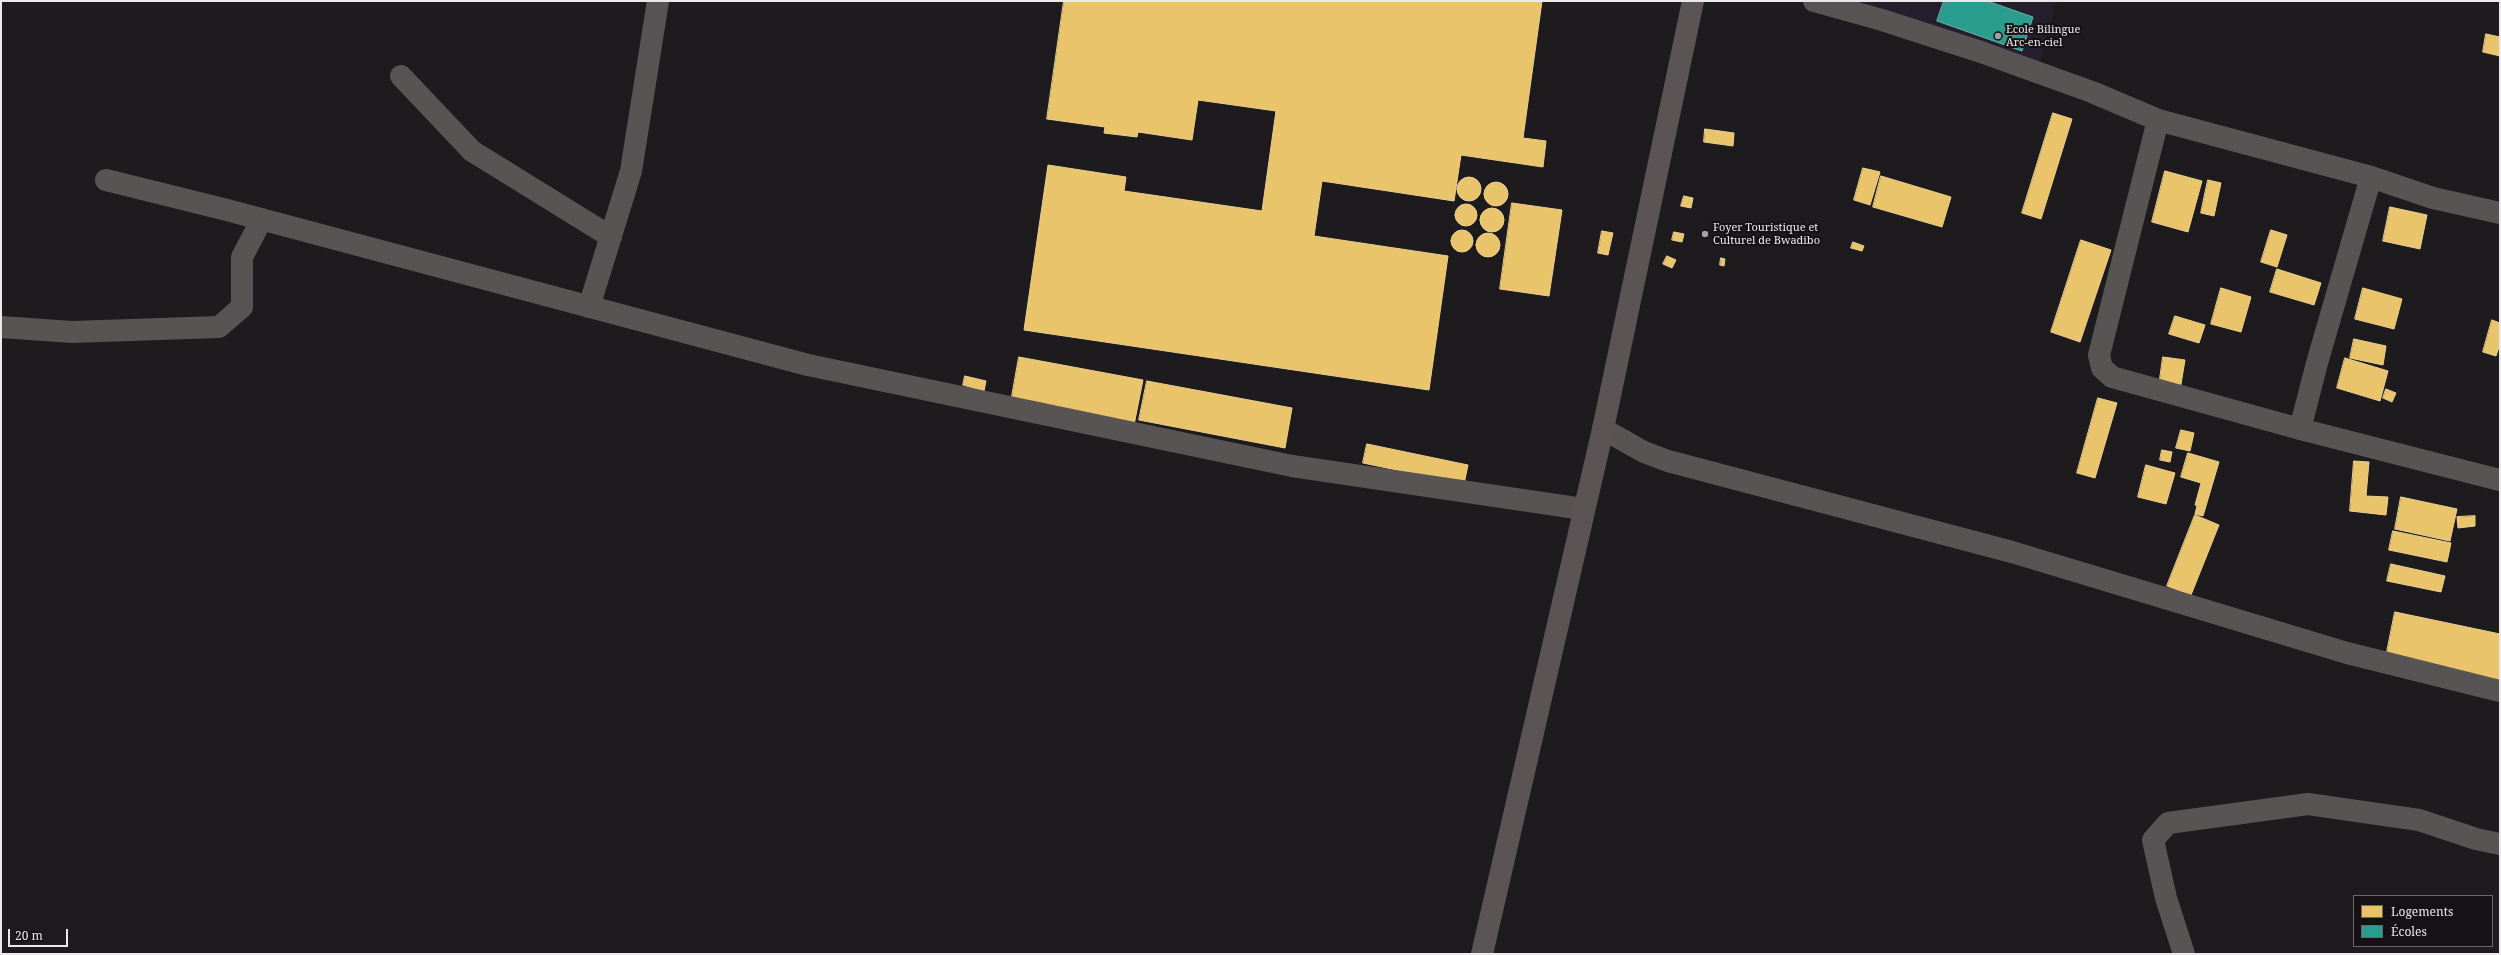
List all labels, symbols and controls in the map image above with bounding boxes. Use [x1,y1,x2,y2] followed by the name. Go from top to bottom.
[2006,23,2080,49] place label: Ecole Bilingue Arc-en-ciel
[1993,31,2003,41] marker: Ecole Bilingue Arc-en-ciel
[1713,221,1820,247] place label: Foyer Touristique et Culturel de Bwadibo
[1700,229,1710,239] marker: Foyer Touristique et Culturel de Bwadibo
[2353,895,2493,947] legend
[2391,903,2453,920] text: Logements
[10,921,70,947] scale bar
[2391,923,2427,940] text: Écoles
[15,927,43,944] text: 20 m

